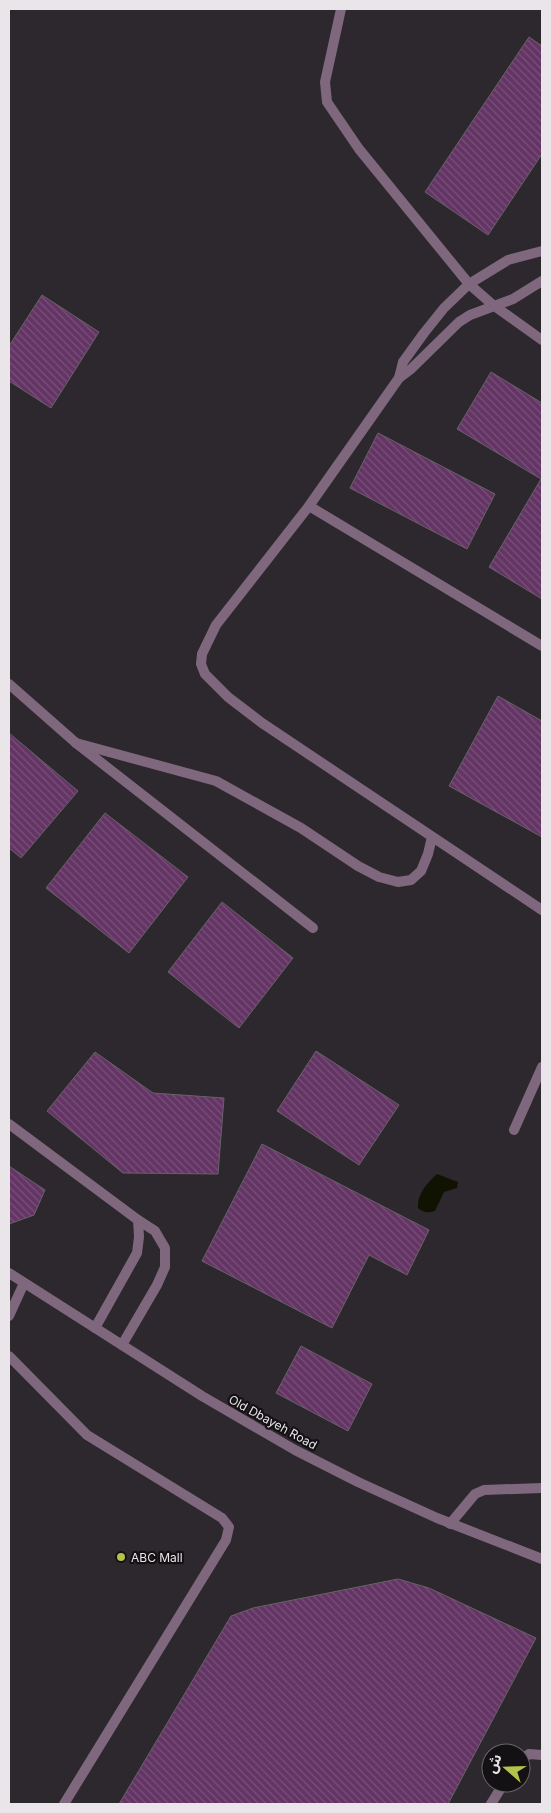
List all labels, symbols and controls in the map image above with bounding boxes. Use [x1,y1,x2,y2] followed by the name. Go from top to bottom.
[226,1392,320,1452] street label: Old Dbayeh Road
[131,1550,183,1565] place label: ABC Mall
[115,1551,127,1563] marker: ABC Mall
[481,1743,531,1793] north arrow
[482,1751,505,1775] text: ش

